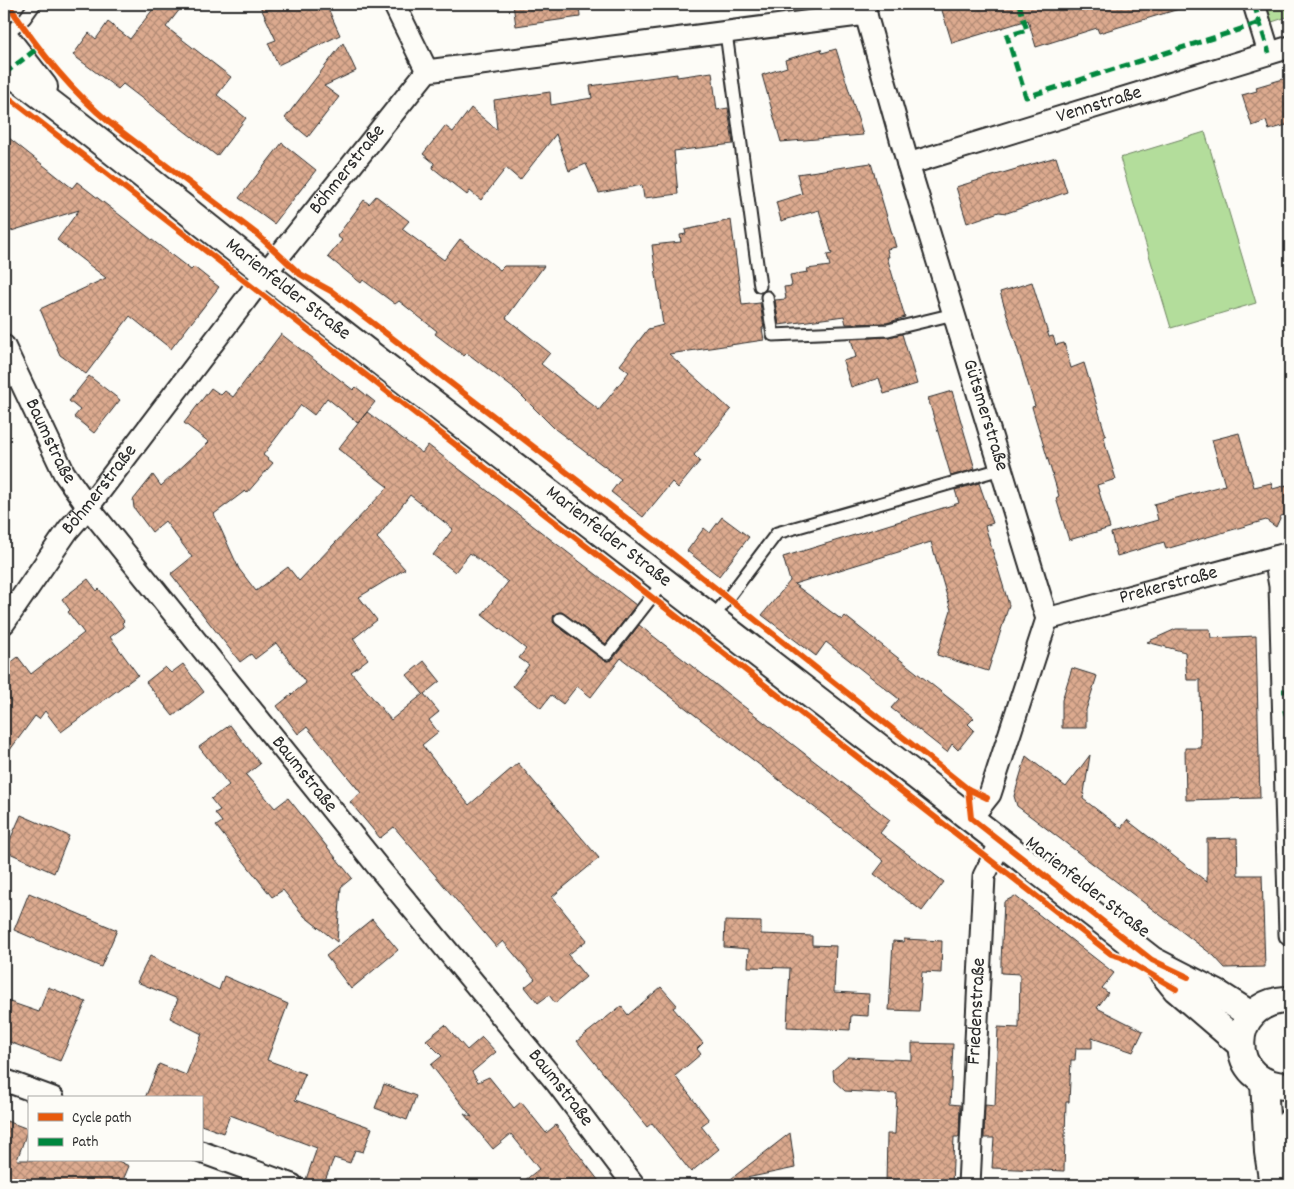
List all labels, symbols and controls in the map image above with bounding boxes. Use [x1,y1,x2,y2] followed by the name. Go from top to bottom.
[1053,79,1146,132] street label: Vennstraße
[303,119,393,221] street label: Böhmerstraße
[219,232,356,348] street label: Marienfelder Straße
[955,356,1015,475] street label: Gütsmerstraße
[17,394,82,491] street label: Baumstraße
[55,439,145,542] street label: Böhmerstraße
[539,479,677,595] street label: Marienfelder Straße
[1116,559,1221,613] street label: Prekerstraße
[264,730,344,820] street label: Baumstraße
[1018,830,1156,946] street label: Marienfelder Straße
[961,957,994,1065] street label: Friedenstraße
[521,1043,600,1133] street label: Baumstraße
[28,1096,202,1162] legend
[72,1108,132,1130] text: Cycle path
[72,1132,98,1154] text: Path

